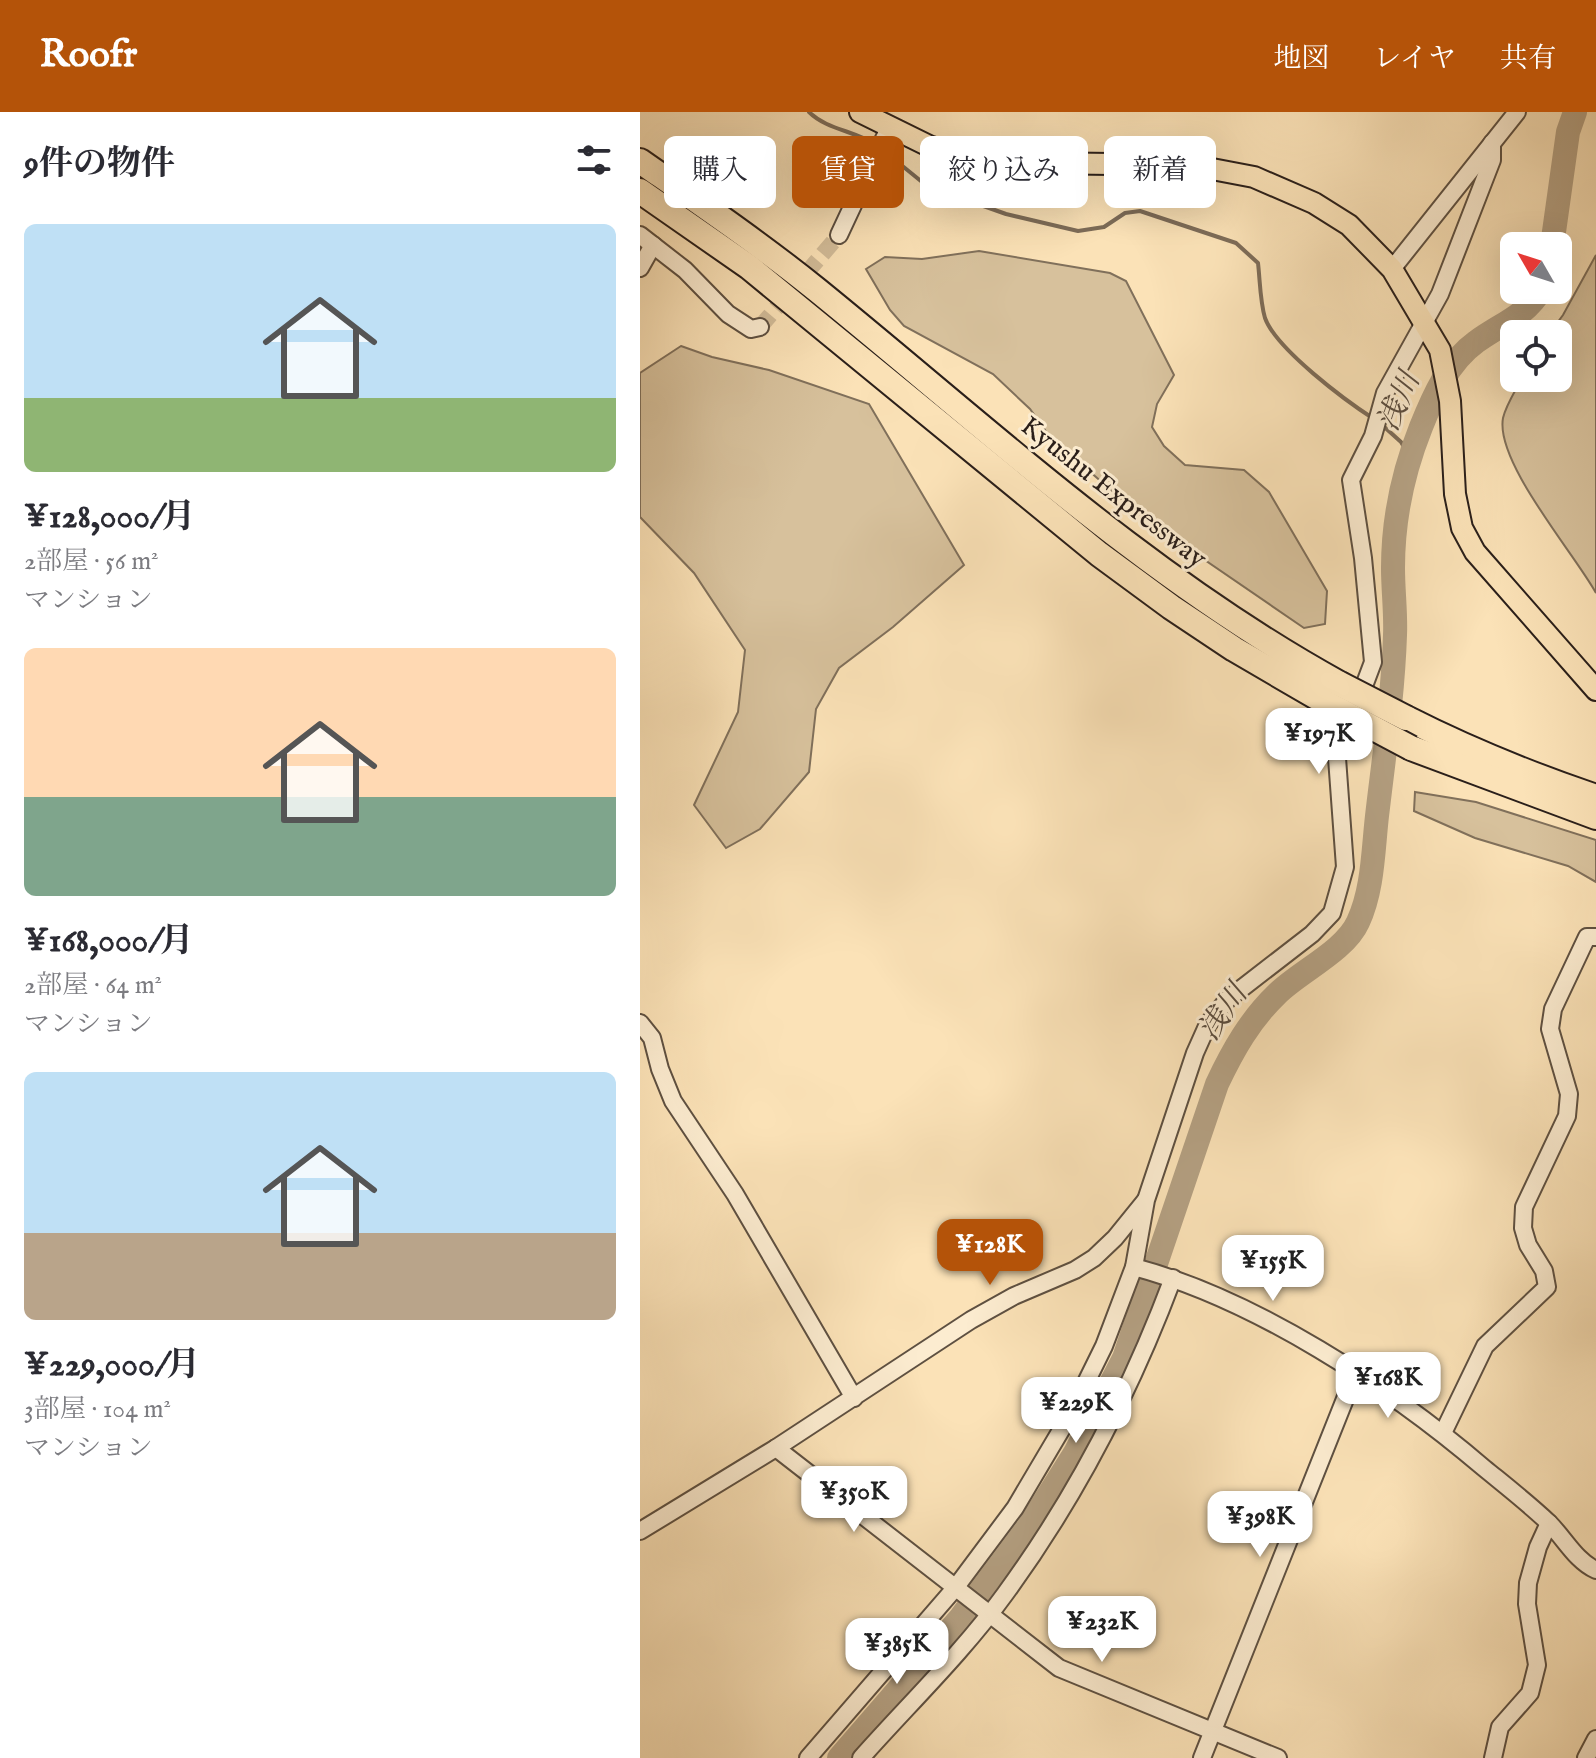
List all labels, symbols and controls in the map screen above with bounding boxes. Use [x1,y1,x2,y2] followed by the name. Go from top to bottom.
[40,32,137,80] text: Roofr
[1273,42,1329,77] text: 地図
[1373,42,1456,77] text: レイヤ
[1500,42,1556,77] text: 共有
[664,136,776,208] chip: 購入
[792,136,904,208] chip: 賃貸
[920,136,1088,208] chip: 絞り込み
[1104,136,1216,208] chip: 新着
[572,138,616,182] icon: filters
[24,143,175,186] text: 9件の物件
[1500,232,1572,304] north arrow
[1500,232,1572,392] map controls
[248,276,392,420] icon: home
[1500,320,1572,392] button: locate
[1370,364,1431,437] water label: 浅川
[1013,409,1213,577] street label: Kyushu Expressway
[24,496,195,539] text: ¥128,000/月
[24,545,159,578] text: 2部屋 · 56 m²
[24,584,153,617] text: マンション
[248,700,392,844] icon: home
[1263,708,1375,776] pin: ¥197K
[1284,717,1354,750] text: ¥197K
[24,920,194,963] text: ¥168,000/月
[24,969,162,1002] text: 2部屋 · 64 m²
[1191,975,1258,1048] water label: 浅川
[24,1008,153,1041] text: マンション
[248,1124,392,1268] icon: home
[934,1219,1046,1287] pin: ¥128K
[955,1228,1025,1261] text: ¥128K
[1217,1235,1329,1303] pin: ¥155K
[1240,1244,1306,1277] text: ¥155K
[24,1344,200,1387] text: ¥229,000/月
[1332,1352,1444,1420] pin: ¥168K
[1354,1361,1422,1394] text: ¥168K
[1020,1377,1132,1445] pin: ¥229K
[1039,1386,1113,1419] text: ¥229K
[24,1393,171,1426] text: 3部屋 · 104 m²
[24,1432,153,1465] text: マンション
[798,1466,910,1534] pin: ¥350K
[819,1475,889,1508] text: ¥350K
[1204,1491,1316,1559] pin: ¥398K
[1225,1500,1295,1533] text: ¥398K
[1046,1596,1158,1664] pin: ¥232K
[1066,1605,1138,1638] text: ¥232K
[841,1618,953,1686] pin: ¥385K
[863,1627,931,1660] text: ¥385K

